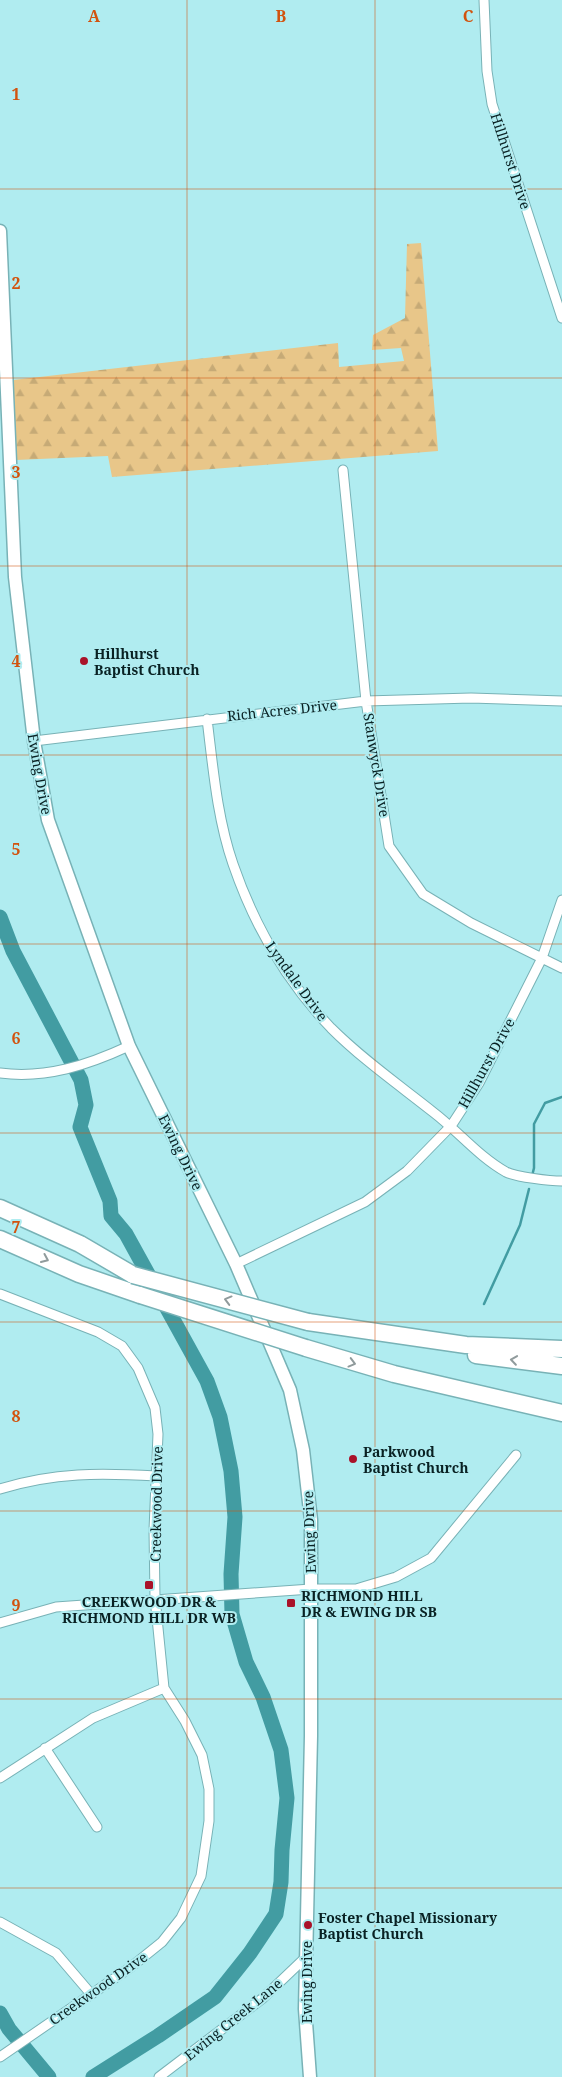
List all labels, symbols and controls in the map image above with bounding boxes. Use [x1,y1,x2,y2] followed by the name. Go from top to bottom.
[88,5,101,27] text: A
[276,5,287,27] text: B
[463,5,474,27] text: C
[11,83,21,105] text: 1
[486,110,536,212] street label: Hillhurst Drive
[11,272,21,294] text: 2
[11,461,21,483] text: 3
[94,644,200,679] place label: Hillhurst Baptist Church
[11,650,21,672] text: 4
[78,655,90,667] marker: Hillhurst Baptist Church
[226,695,338,725] street label: Rich Acres Drive
[359,712,395,818] street label: Stanwyck Drive
[23,732,57,816] street label: Ewing Drive
[11,838,21,860] text: 5
[262,937,332,1025] street label: Lyndale Drive
[453,1014,519,1112] street label: Hillhurst Drive
[11,1027,21,1049] text: 6
[154,1111,208,1193] street label: Ewing Drive
[11,1216,21,1238] text: 7
[40,1252,49,1263] one-way arrow
[223,1295,232,1306] one-way arrow
[509,1356,518,1366] one-way arrow
[348,1357,356,1367] one-way arrow
[11,1405,21,1427] text: 8
[363,1442,469,1477] place label: Parkwood Baptist Church
[145,1446,167,1562] street label: Creekwood Drive
[347,1453,359,1465] marker: Parkwood Baptist Church
[298,1491,320,1573] street label: Ewing Drive
[143,1579,155,1591] marker: CREEKWOOD DR & RICHMOND HILL DR WB
[301,1586,437,1621] place label: RICHMOND HILL DR & EWING DR SB
[62,1592,236,1627] place label: CREEKWOOD DR & RICHMOND HILL DR WB
[11,1594,21,1616] text: 9
[285,1597,297,1609] marker: RICHMOND HILL DR & EWING DR SB
[318,1908,498,1943] place label: Foster Chapel Missionary Baptist Church
[302,1919,314,1931] marker: Foster Chapel Missionary Baptist Church
[297,1941,316,2023] street label: Ewing Drive
[45,1947,151,2029] street label: Creekwood Drive
[180,1974,286,2064] street label: Ewing Creek Lane

